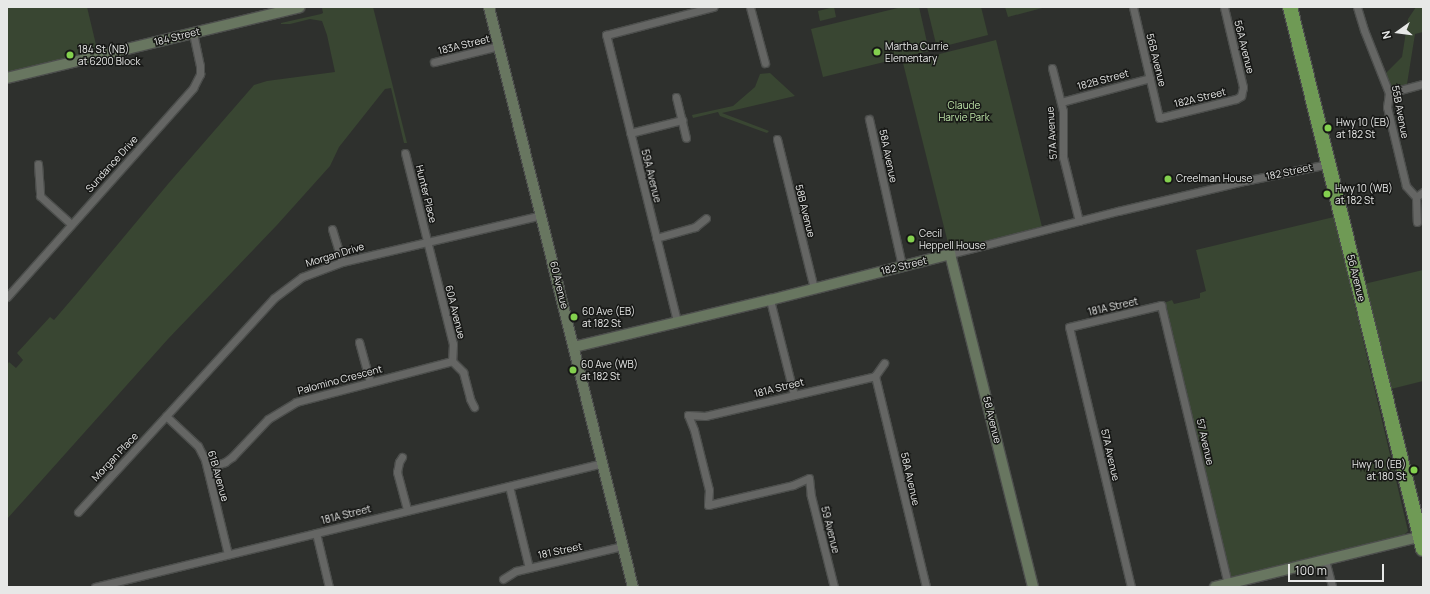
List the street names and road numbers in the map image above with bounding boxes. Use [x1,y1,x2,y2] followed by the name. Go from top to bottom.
[1232,19,1256,75] street label: 56A Avenue
[153,25,201,49] street label: 184 Street
[1144,32,1168,88] street label: 56B Avenue
[437,33,491,57] street label: 183A Street
[1076,67,1130,93] street label: 182B Street
[1389,84,1411,140] street label: 55B Avenue
[1173,86,1227,110] street label: 182A Street
[1044,106,1060,160] street label: 57A Avenue
[877,128,899,184] street label: 58A Avenue
[83,133,141,195] street label: Sundance Drive
[639,148,663,204] street label: 59A Avenue
[1265,161,1313,183] street label: 182 Street
[413,164,439,224] street label: Hunter Place
[793,183,817,239] street label: 58B Avenue
[304,240,366,270] street label: Morgan Drive
[1344,253,1368,303] street label: 56 Avenue
[880,255,928,277] street label: 182 Street
[547,260,571,310] street label: 60 Avenue
[443,284,467,340] street label: 60A Avenue
[1087,295,1139,319] street label: 181A Street
[296,363,384,397] street label: Palomino Crescent
[753,376,805,400] street label: 181A Street
[980,395,1004,445] street label: 58 Avenue
[1194,418,1216,466] street label: 57 Avenue
[1098,428,1122,482] street label: 57A Avenue
[89,430,141,484] street label: Morgan Place
[205,449,231,503] street label: 61B Avenue
[898,451,922,507] street label: 58A Avenue
[320,503,372,527] street label: 181A Street
[818,505,842,555] street label: 59 Avenue
[537,540,583,562] street label: 181 Street

